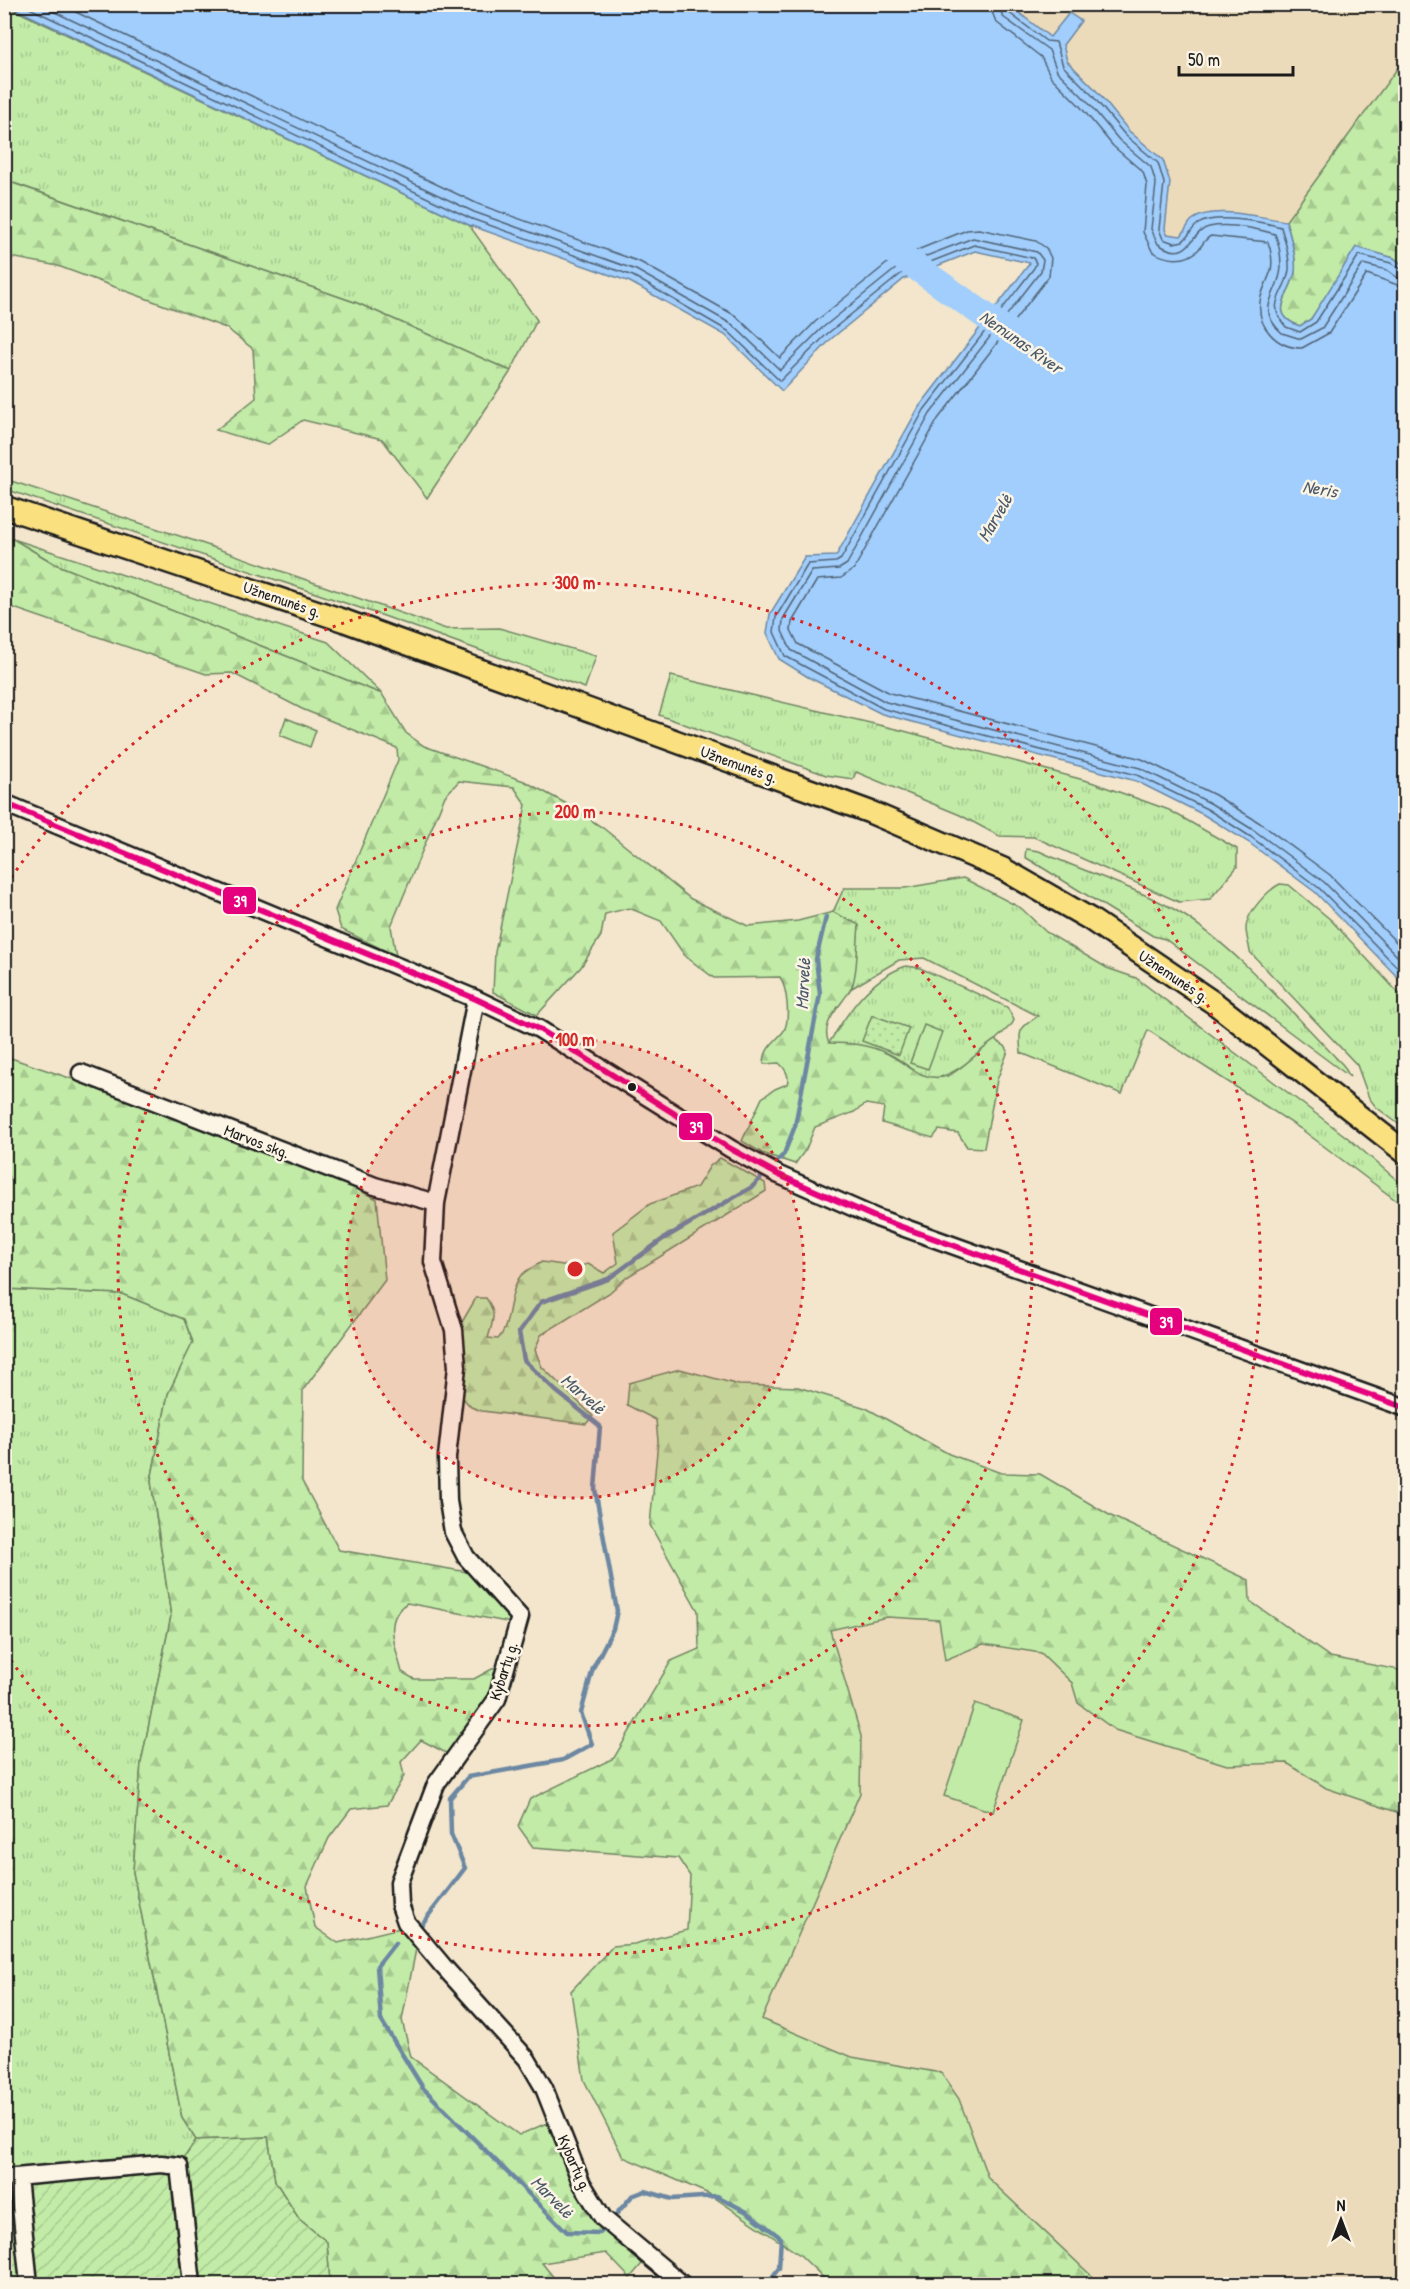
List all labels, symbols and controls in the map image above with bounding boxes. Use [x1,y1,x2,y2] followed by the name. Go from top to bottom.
[1179,39,1293,77] scale bar
[1188,47,1220,72] text: 50 m
[975,304,1069,381] water label: Nemunas River
[1301,473,1341,504] water label: Neris
[971,489,1019,546] water label: Marvelė
[555,570,595,595] text: 300 m
[240,575,324,623] street label: Užnemunės g.
[697,740,781,788] street label: Užnemunės g.
[555,799,595,824] text: 200 m
[222,886,257,915] line badge: 39
[233,890,247,912] text: 39
[1134,944,1214,1008] street label: Užnemunės g.
[789,957,816,1010] water label: Marvelė
[555,1027,595,1052] text: 100 m
[626,1081,638,1093] unlabelled marker
[678,1112,713,1141] line badge: 39
[689,1116,703,1138] text: 39
[221,1119,293,1163] street label: Marvos skg.
[565,1259,585,1279] centre of rings
[1149,1307,1183,1336] line badge: 39
[1159,1311,1173,1333] text: 39
[556,1367,611,1420] water label: Marvelė
[483,1639,523,1703] street label: Kybartų g.
[553,2131,597,2195] street label: Kybartų g.
[525,2170,580,2224] water label: Marvelė
[1311,2190,1371,2250] north arrow
[1337,2194,1346,2216] text: N

